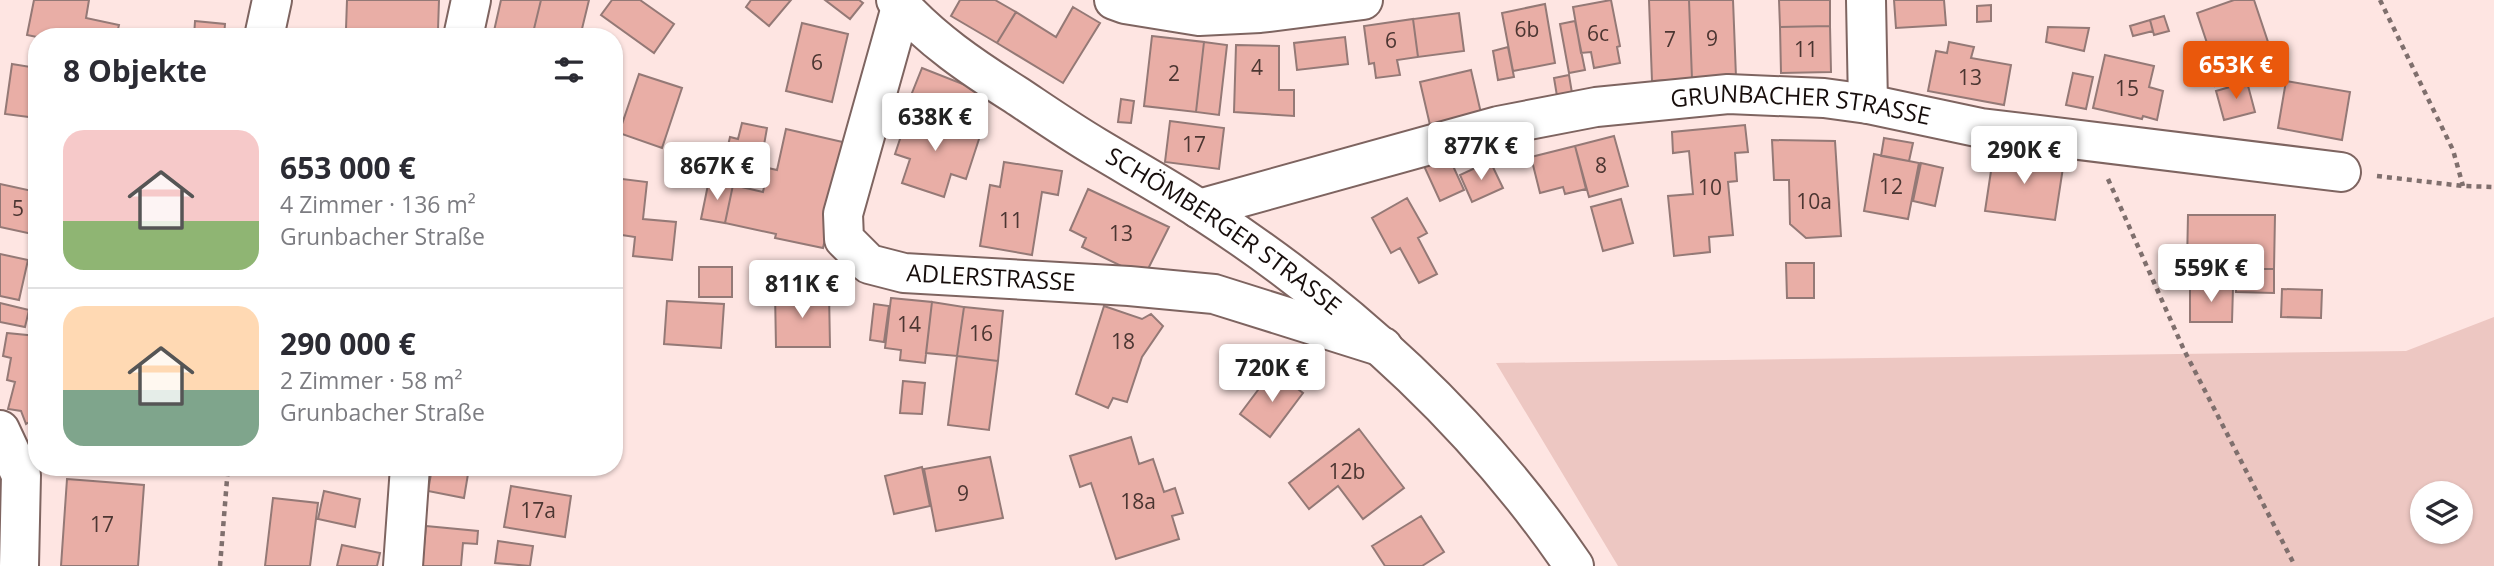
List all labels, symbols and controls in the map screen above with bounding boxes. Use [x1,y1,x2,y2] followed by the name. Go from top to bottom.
[1515,15,1539,43] house number: 6b
[1587,19,1609,47] house number: 6c
[1706,24,1718,52] house number: 9
[1664,25,1676,53] house number: 7
[1385,26,1397,54] house number: 6
[1794,35,1818,63] house number: 11
[2179,42,2293,101] pin: 653K €
[811,48,823,76] house number: 6
[2199,48,2273,80] text: 653K €
[63,50,207,91] text: 8 Objekte
[550,51,588,89] icon: filters
[1251,53,1263,81] house number: 4
[1168,59,1180,87] house number: 2
[1958,63,1982,91] house number: 13
[2115,74,2139,102] house number: 15
[1669,76,1934,132] street label: GRUNBACHER STRASSE
[878,94,992,153] pin: 638K €
[898,100,972,132] text: 638K €
[1424,122,1538,182] pin: 877K €
[1967,127,2081,186] pin: 290K €
[1444,129,1518,161] text: 877K €
[1182,130,1206,158] house number: 17
[1987,133,2061,165] text: 290K €
[1100,139,1349,322] street label: SCHÖMBERGER STRASSE
[660,142,774,202] pin: 867K €
[280,147,416,188] text: 653 000 €
[680,149,754,181] text: 867K €
[1595,151,1607,179] house number: 8
[119,158,203,242] icon: home
[1879,172,1903,200] house number: 12
[1698,173,1722,201] house number: 10
[1796,187,1832,215] house number: 10a
[280,188,476,220] text: 4 Zimmer · 136 m²
[12,194,24,222] house number: 5
[999,206,1023,234] house number: 11
[1109,219,1133,247] house number: 13
[280,220,485,252] text: Grunbacher Straße
[2154,244,2268,304] pin: 559K €
[2174,251,2248,283] text: 559K €
[906,255,1077,298] street label: ADLERSTRASSE
[745,260,859,320] pin: 811K €
[765,267,839,299] text: 811K €
[897,310,921,338] house number: 14
[969,319,993,347] house number: 16
[280,323,416,364] text: 290 000 €
[1111,327,1135,355] house number: 18
[119,334,203,418] icon: home
[1215,344,1329,404] pin: 720K €
[1235,351,1309,383] text: 720K €
[280,364,463,396] text: 2 Zimmer · 58 m²
[280,396,485,428] text: Grunbacher Straße
[1329,457,1365,485] house number: 12b
[957,479,969,507] house number: 9
[2410,481,2473,544] map controls
[2410,481,2473,544] button: layers
[1120,487,1156,515] house number: 18a
[520,496,556,524] house number: 17a
[90,510,114,538] house number: 17

